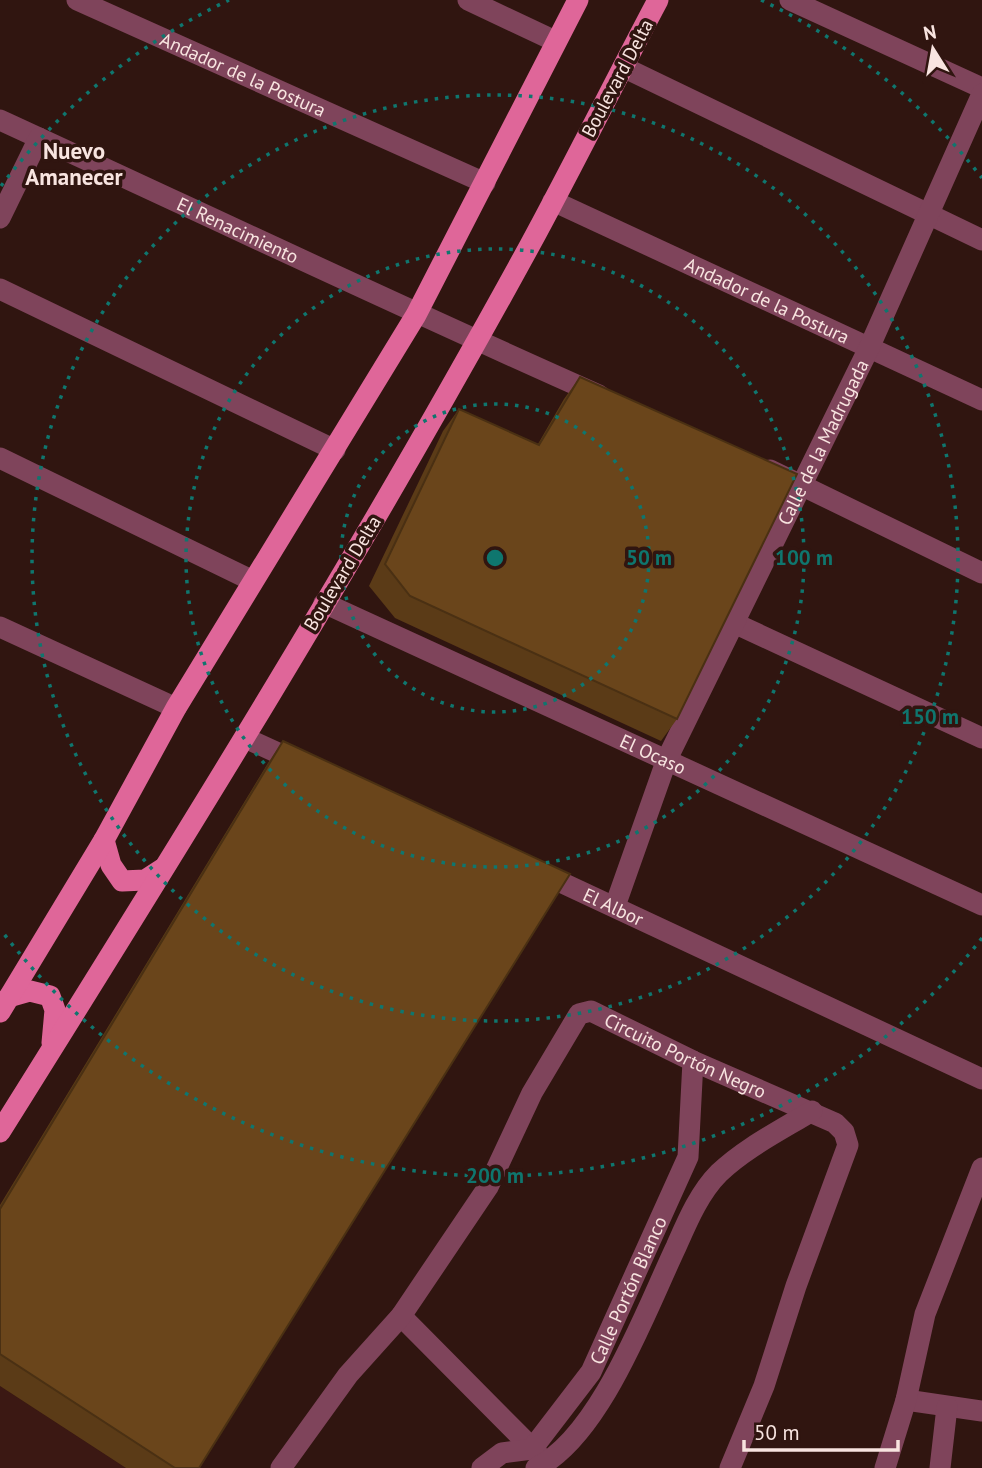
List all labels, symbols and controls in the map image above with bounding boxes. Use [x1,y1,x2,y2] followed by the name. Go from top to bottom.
[898,14,968,84] north arrow
[576,15,658,141] street label: Boulevard Delta
[921,19,938,45] text: N
[157,27,330,122] street label: Andador de la Postura
[25,136,124,191] district label: Nuevo Amanecer
[173,192,302,269] street label: El Renacimiento
[681,252,853,349] street label: Andador de la Postura
[772,355,874,529] street label: Calle de la Madrugada
[298,511,386,635] street label: Boulevard Delta
[626,544,672,571] text: 50 m
[775,544,833,571] text: 100 m
[483,546,507,570] centre of rings
[901,703,959,730] text: 150 m
[616,728,690,780] street label: El Ocaso
[579,882,648,931] street label: El Albor
[600,1007,770,1104] street label: Circuito Portón Negro
[466,1162,524,1189] text: 200 m
[584,1212,672,1368] street label: Calle Portón Blanco
[744,1408,898,1452] scale bar
[754,1419,800,1446] text: 50 m

